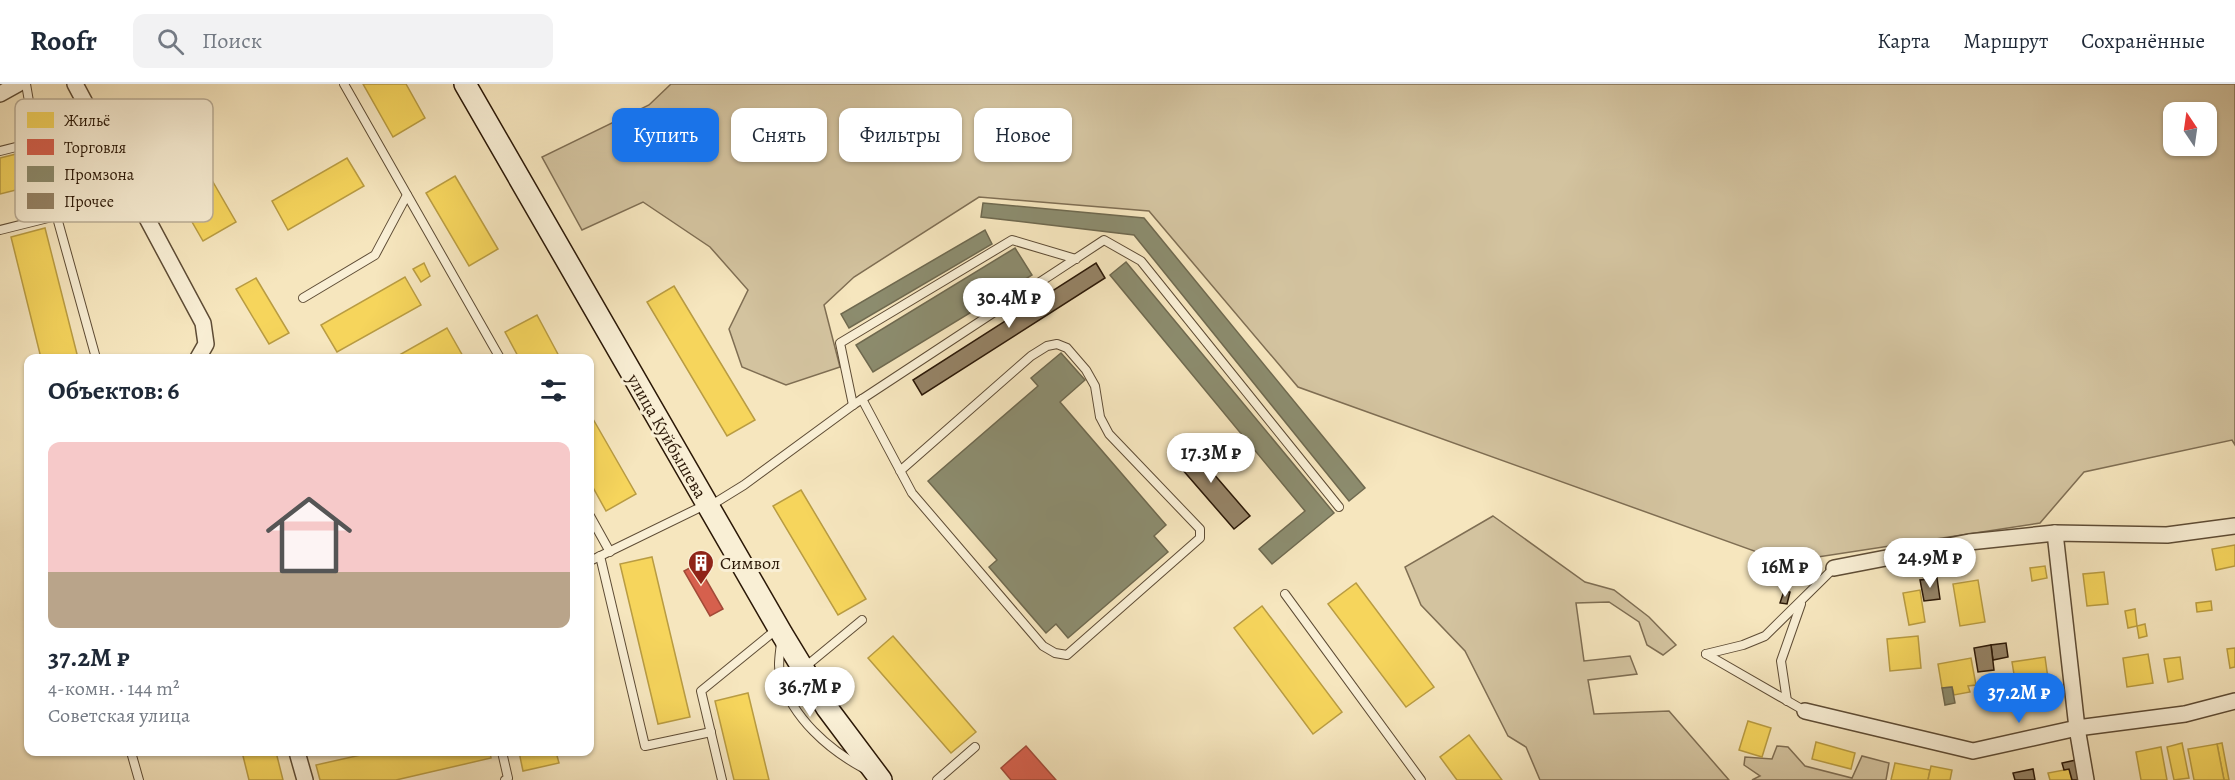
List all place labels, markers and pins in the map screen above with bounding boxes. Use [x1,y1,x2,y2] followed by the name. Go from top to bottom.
[954,278,1064,329] pin: 30.4M ₽
[1156,433,1266,484] pin: 17.3M ₽
[1875,538,1985,589] pin: 24.9M ₽
[1743,547,1827,598] pin: 16M ₽
[686,548,716,586] building icon: Символ
[720,551,780,575] place label: Символ
[755,667,865,718] pin: 36.7M ₽
[1964,673,2074,724] pin: 37.2M ₽

